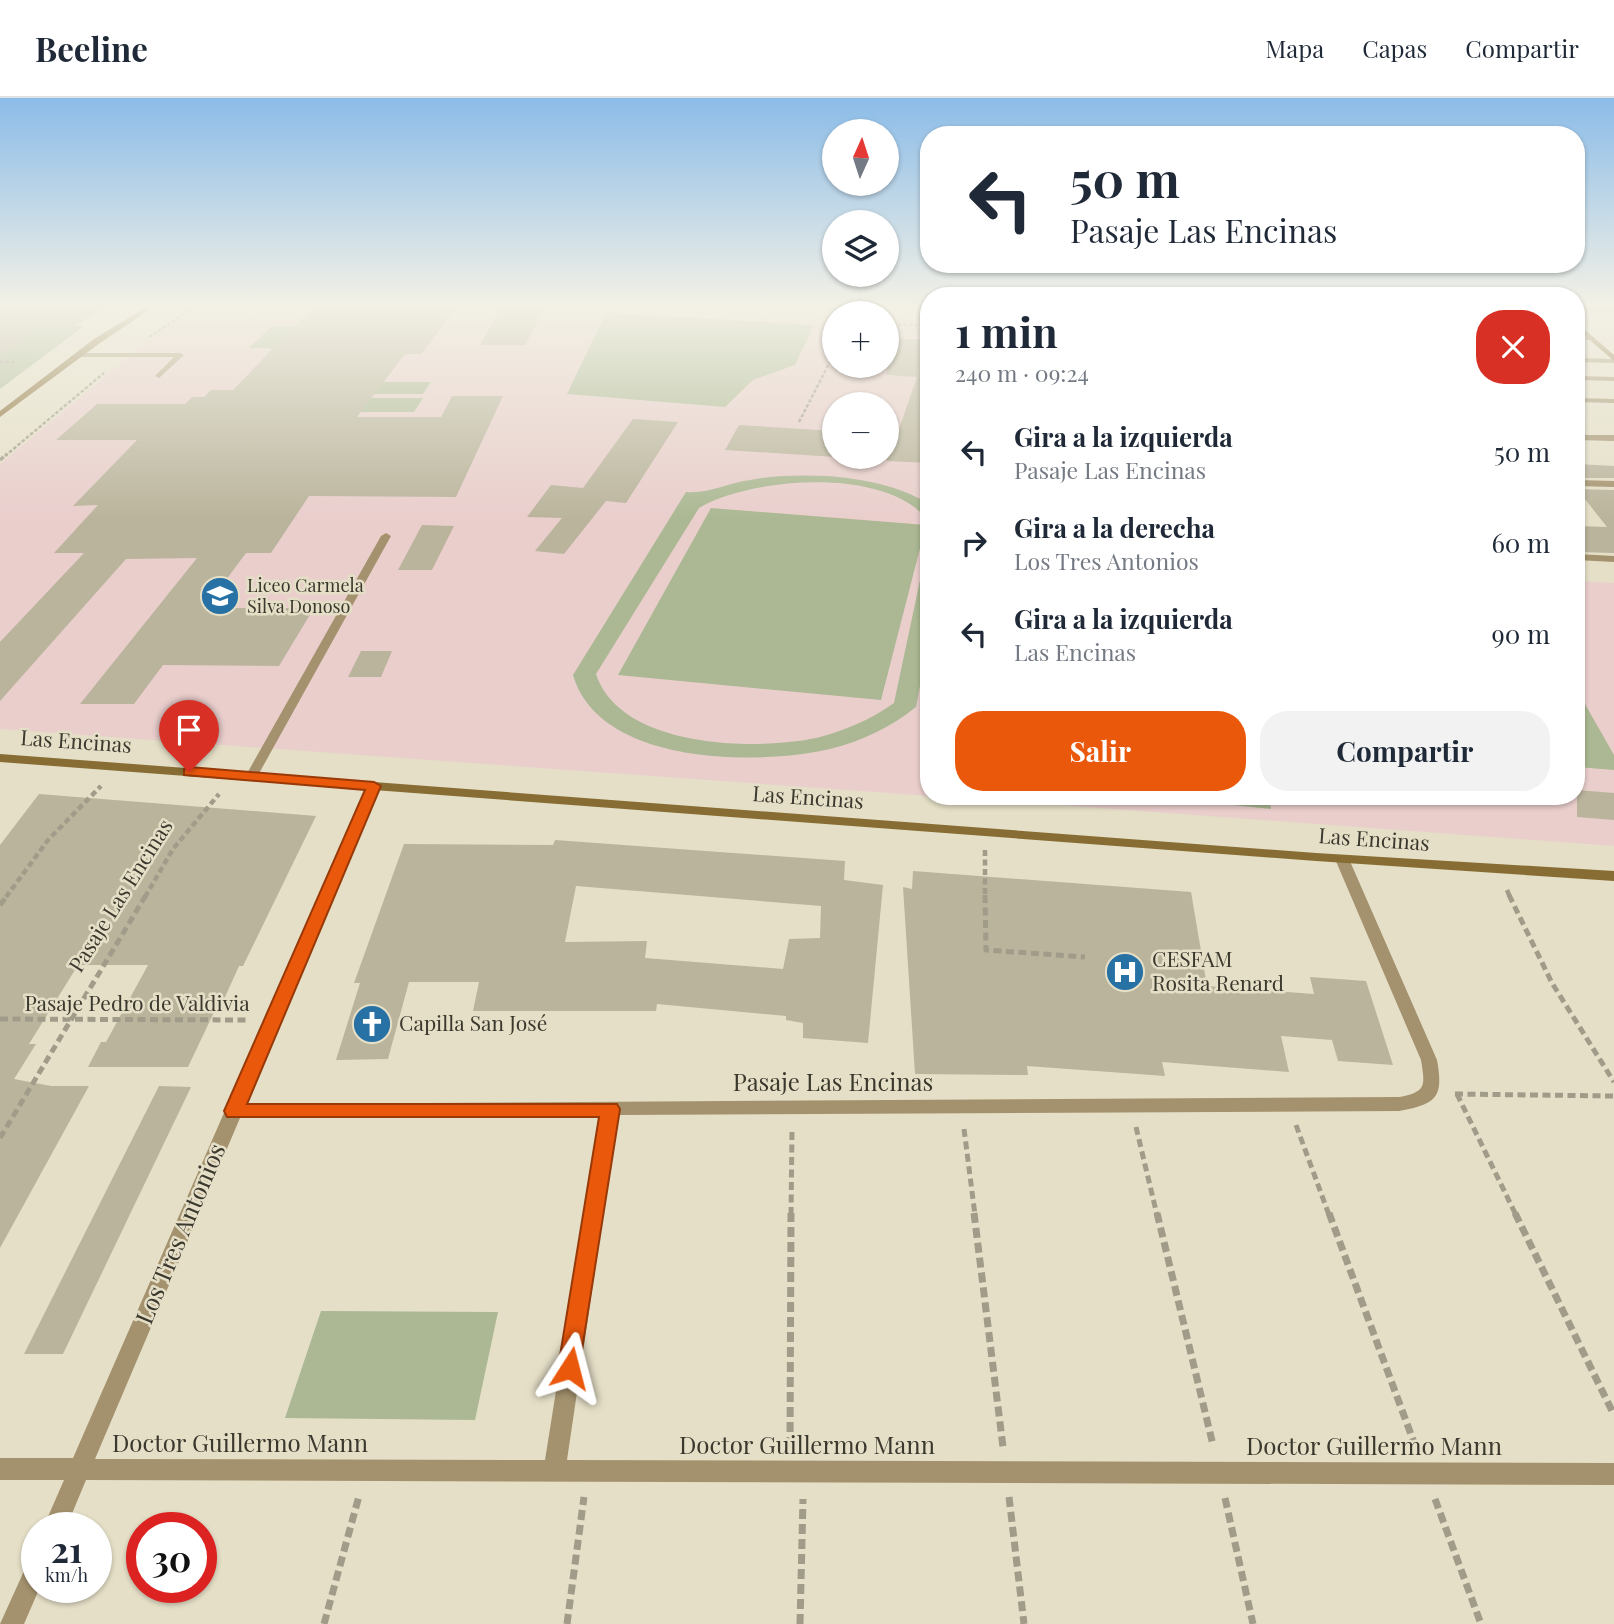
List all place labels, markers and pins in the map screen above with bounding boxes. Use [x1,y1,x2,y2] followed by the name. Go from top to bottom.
[247,573,364,618] place label: Liceo Carmela Silva Donoso
[199,575,241,617] school or university icon: Liceo Carmela Silva Donoso
[159,700,219,772] pin
[1152,944,1284,996] place label: CESFAM Rosita Renard
[1104,951,1146,993] hospital icon: CESFAM Rosita Renard
[351,1003,393,1045] church icon: Capilla San José
[399,1008,547,1036] place label: Capilla San José

